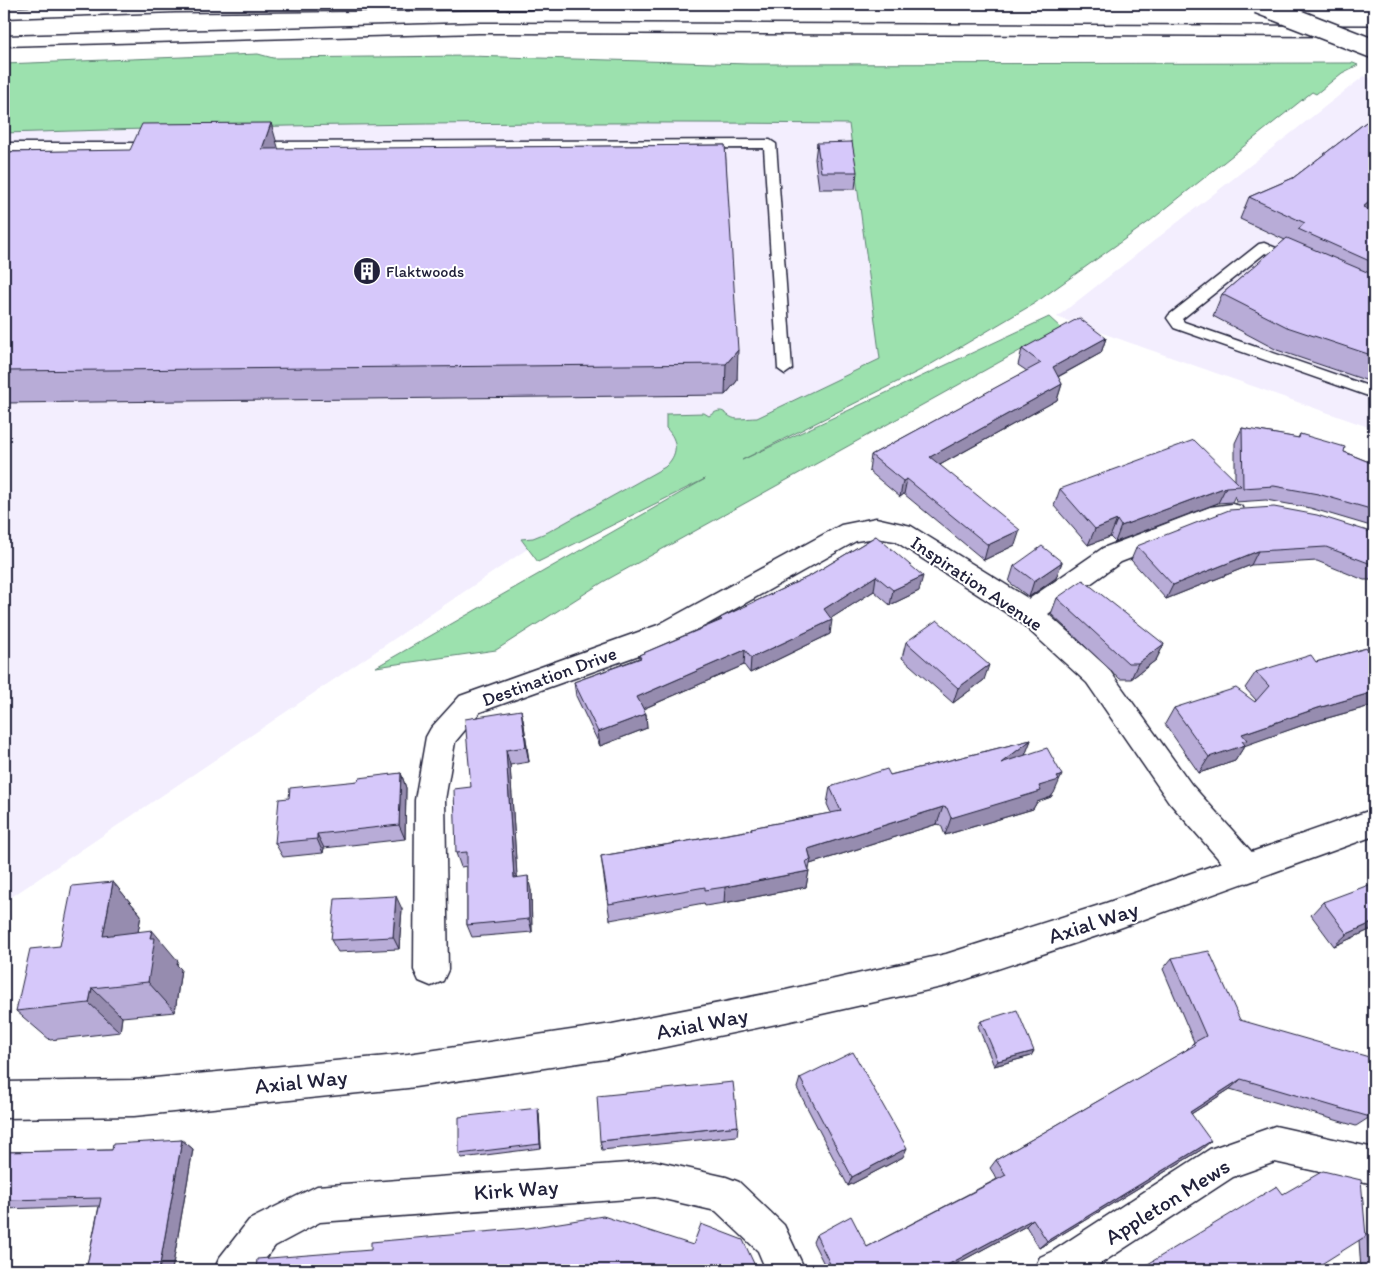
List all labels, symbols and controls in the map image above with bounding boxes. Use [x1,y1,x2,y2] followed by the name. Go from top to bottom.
[352,256,382,286] building icon: Flaktwoods
[386,262,464,281] place label: Flaktwoods
[906,531,1047,636] street label: Inspiration Avenue
[479,641,620,711] street label: Destination Drive
[1045,895,1142,950] street label: Axial Way
[654,1001,751,1046] street label: Axial Way
[253,1063,349,1100] street label: Axial Way
[1100,1152,1235,1251] street label: Appleton Mews
[473,1173,560,1206] street label: Kirk Way

